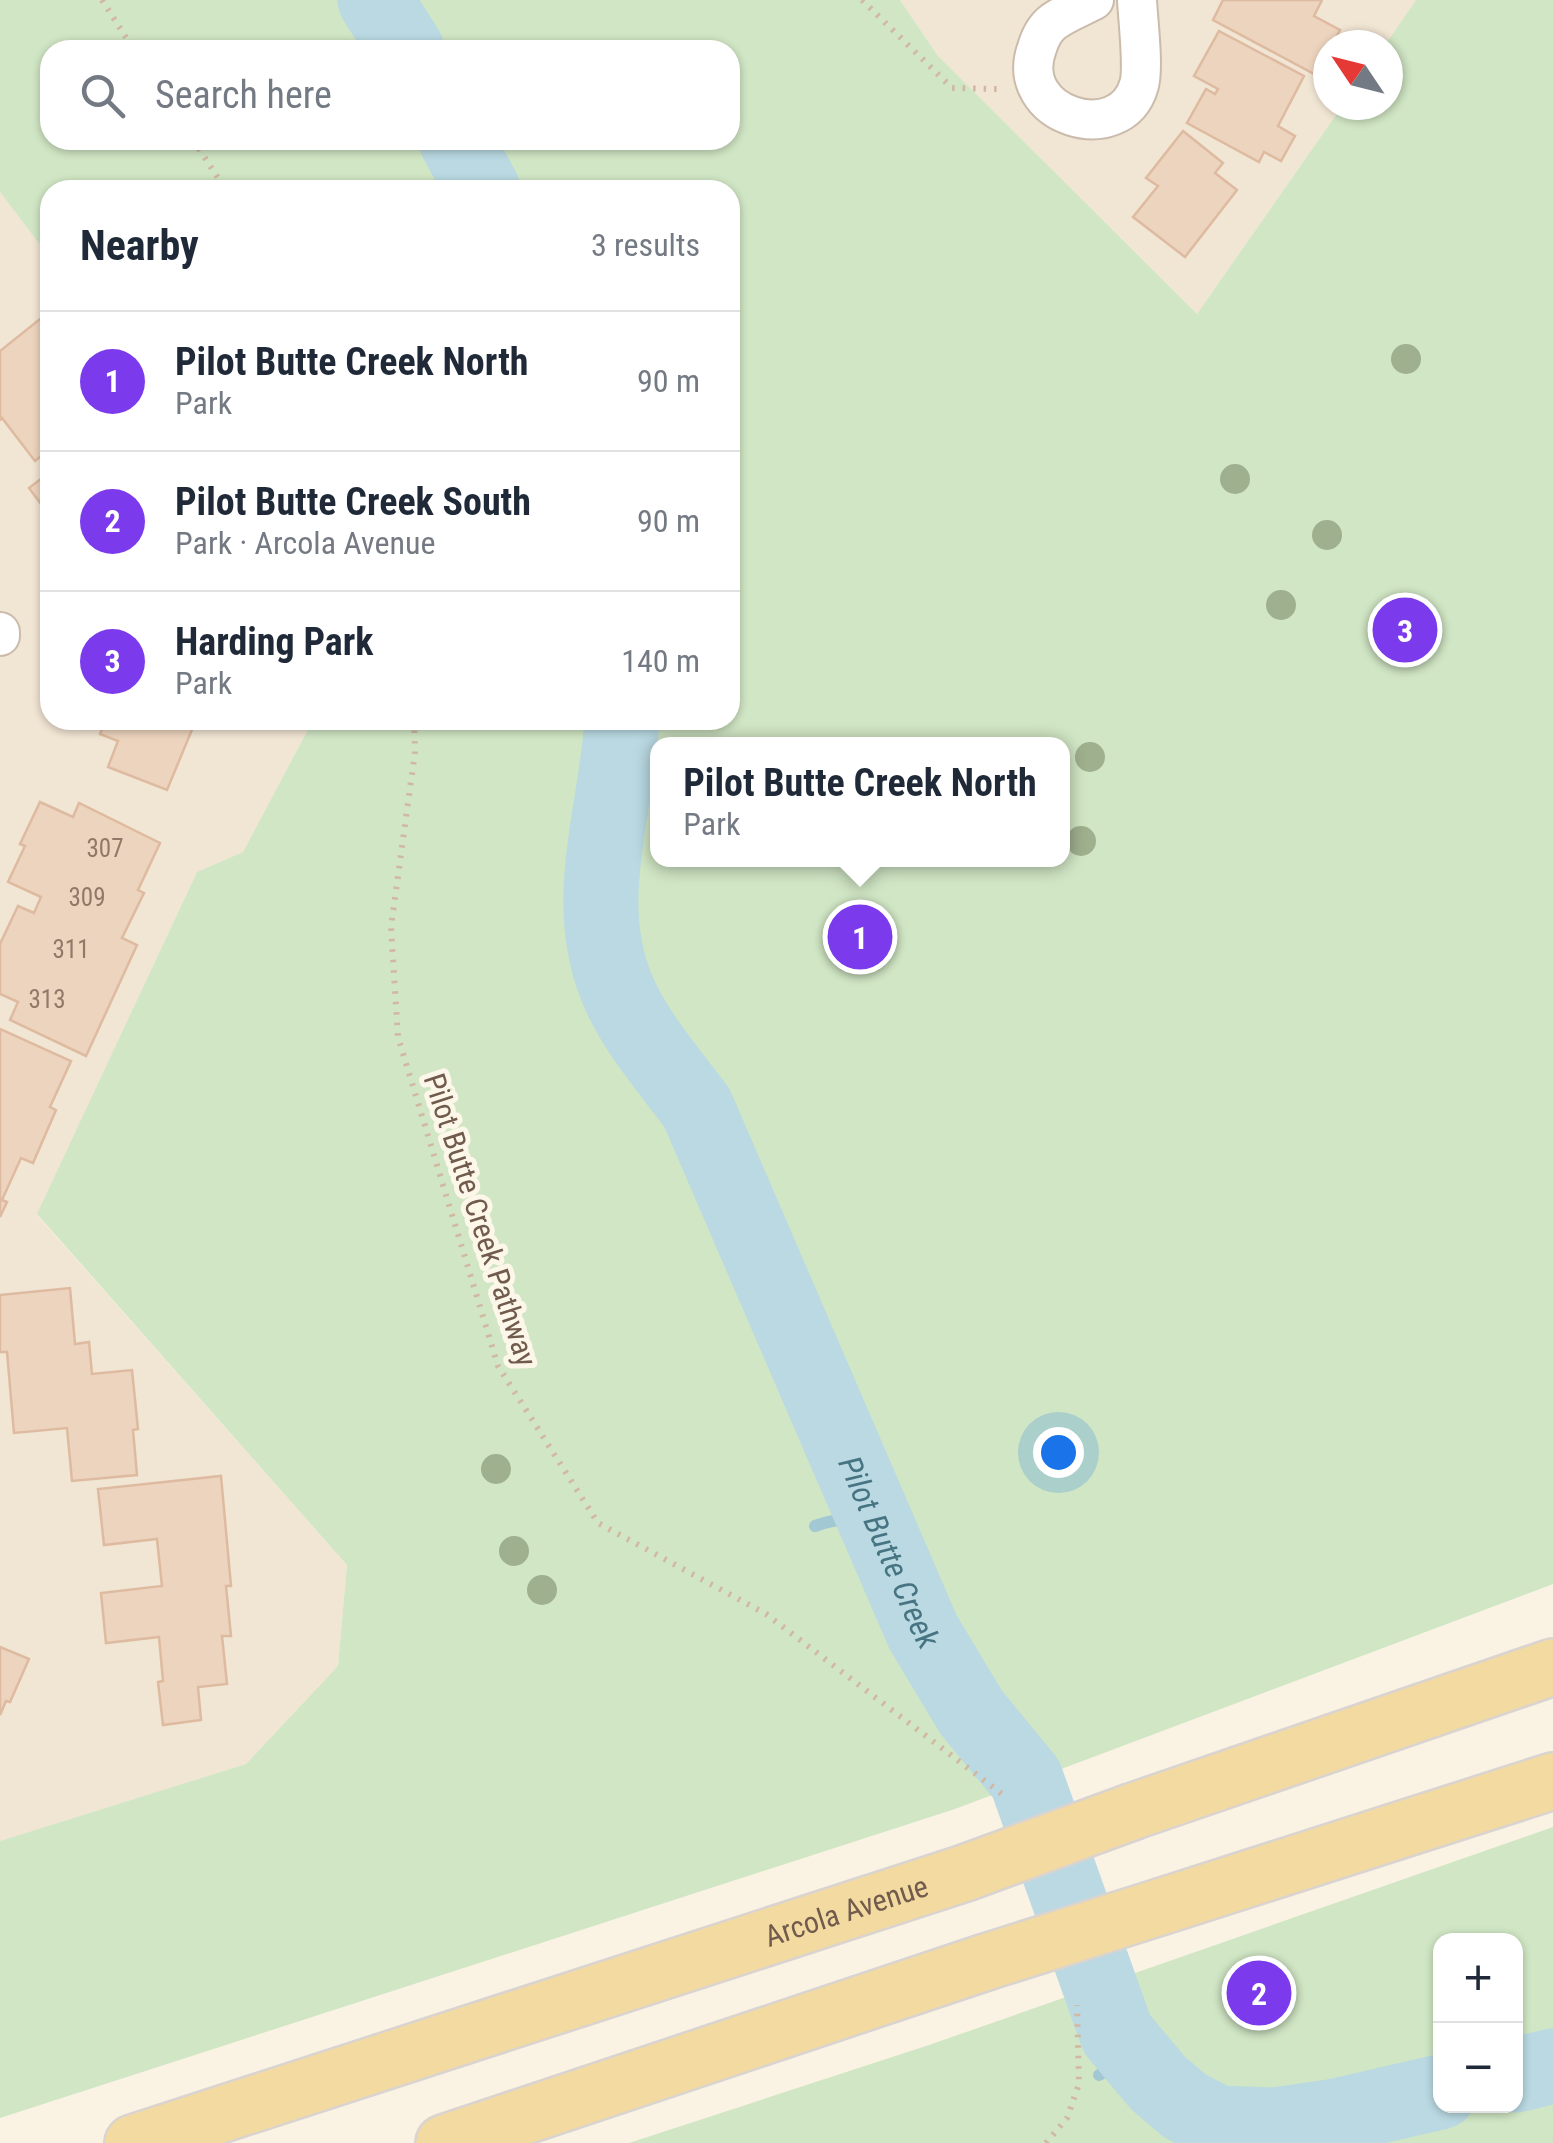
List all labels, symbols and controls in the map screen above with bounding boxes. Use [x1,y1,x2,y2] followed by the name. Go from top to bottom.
[1313,30,1403,120] north arrow
[40,40,740,150] search box
[75,68,130,123] icon: search
[155,73,332,117] text: Search here
[80,221,199,270] text: Nearby
[591,226,700,264] text: 3 results
[175,340,529,384] text: Pilot Butte Creek North
[104,362,121,400] text: 1
[637,362,700,400] text: 90 m
[175,384,232,422] text: Park
[175,480,531,524] text: Pilot Butte Creek South
[104,502,121,540] text: 2
[637,502,700,540] text: 90 m
[175,524,435,562] text: Park · Arcola Avenue
[1372,592,1438,668] pin: 3
[175,620,374,664] text: Harding Park
[104,642,121,680] text: 3
[621,642,700,680] text: 140 m
[175,664,232,702] text: Park
[650,737,1070,867] popup
[683,761,1037,805] text: Pilot Butte Creek North
[683,805,740,843] text: Park
[86,834,124,863] house number: 307
[68,883,106,912] house number: 309
[828,900,892,974] pin: 1
[52,935,90,964] house number: 311
[28,985,66,1014] house number: 313
[417,1069,544,1371] street label: Pilot Butte Creek Pathway
[1033,1427,1084,1478] your location
[830,1450,948,1656] water label: Pilot Butte Creek
[760,1868,932,1954] street label: Arcola Avenue
[1433,1933,1523,2113] map controls
[1433,1933,1523,2023] button: +
[1226,1956,1292,2030] pin: 2
[1433,2023,1523,2113] button: −

